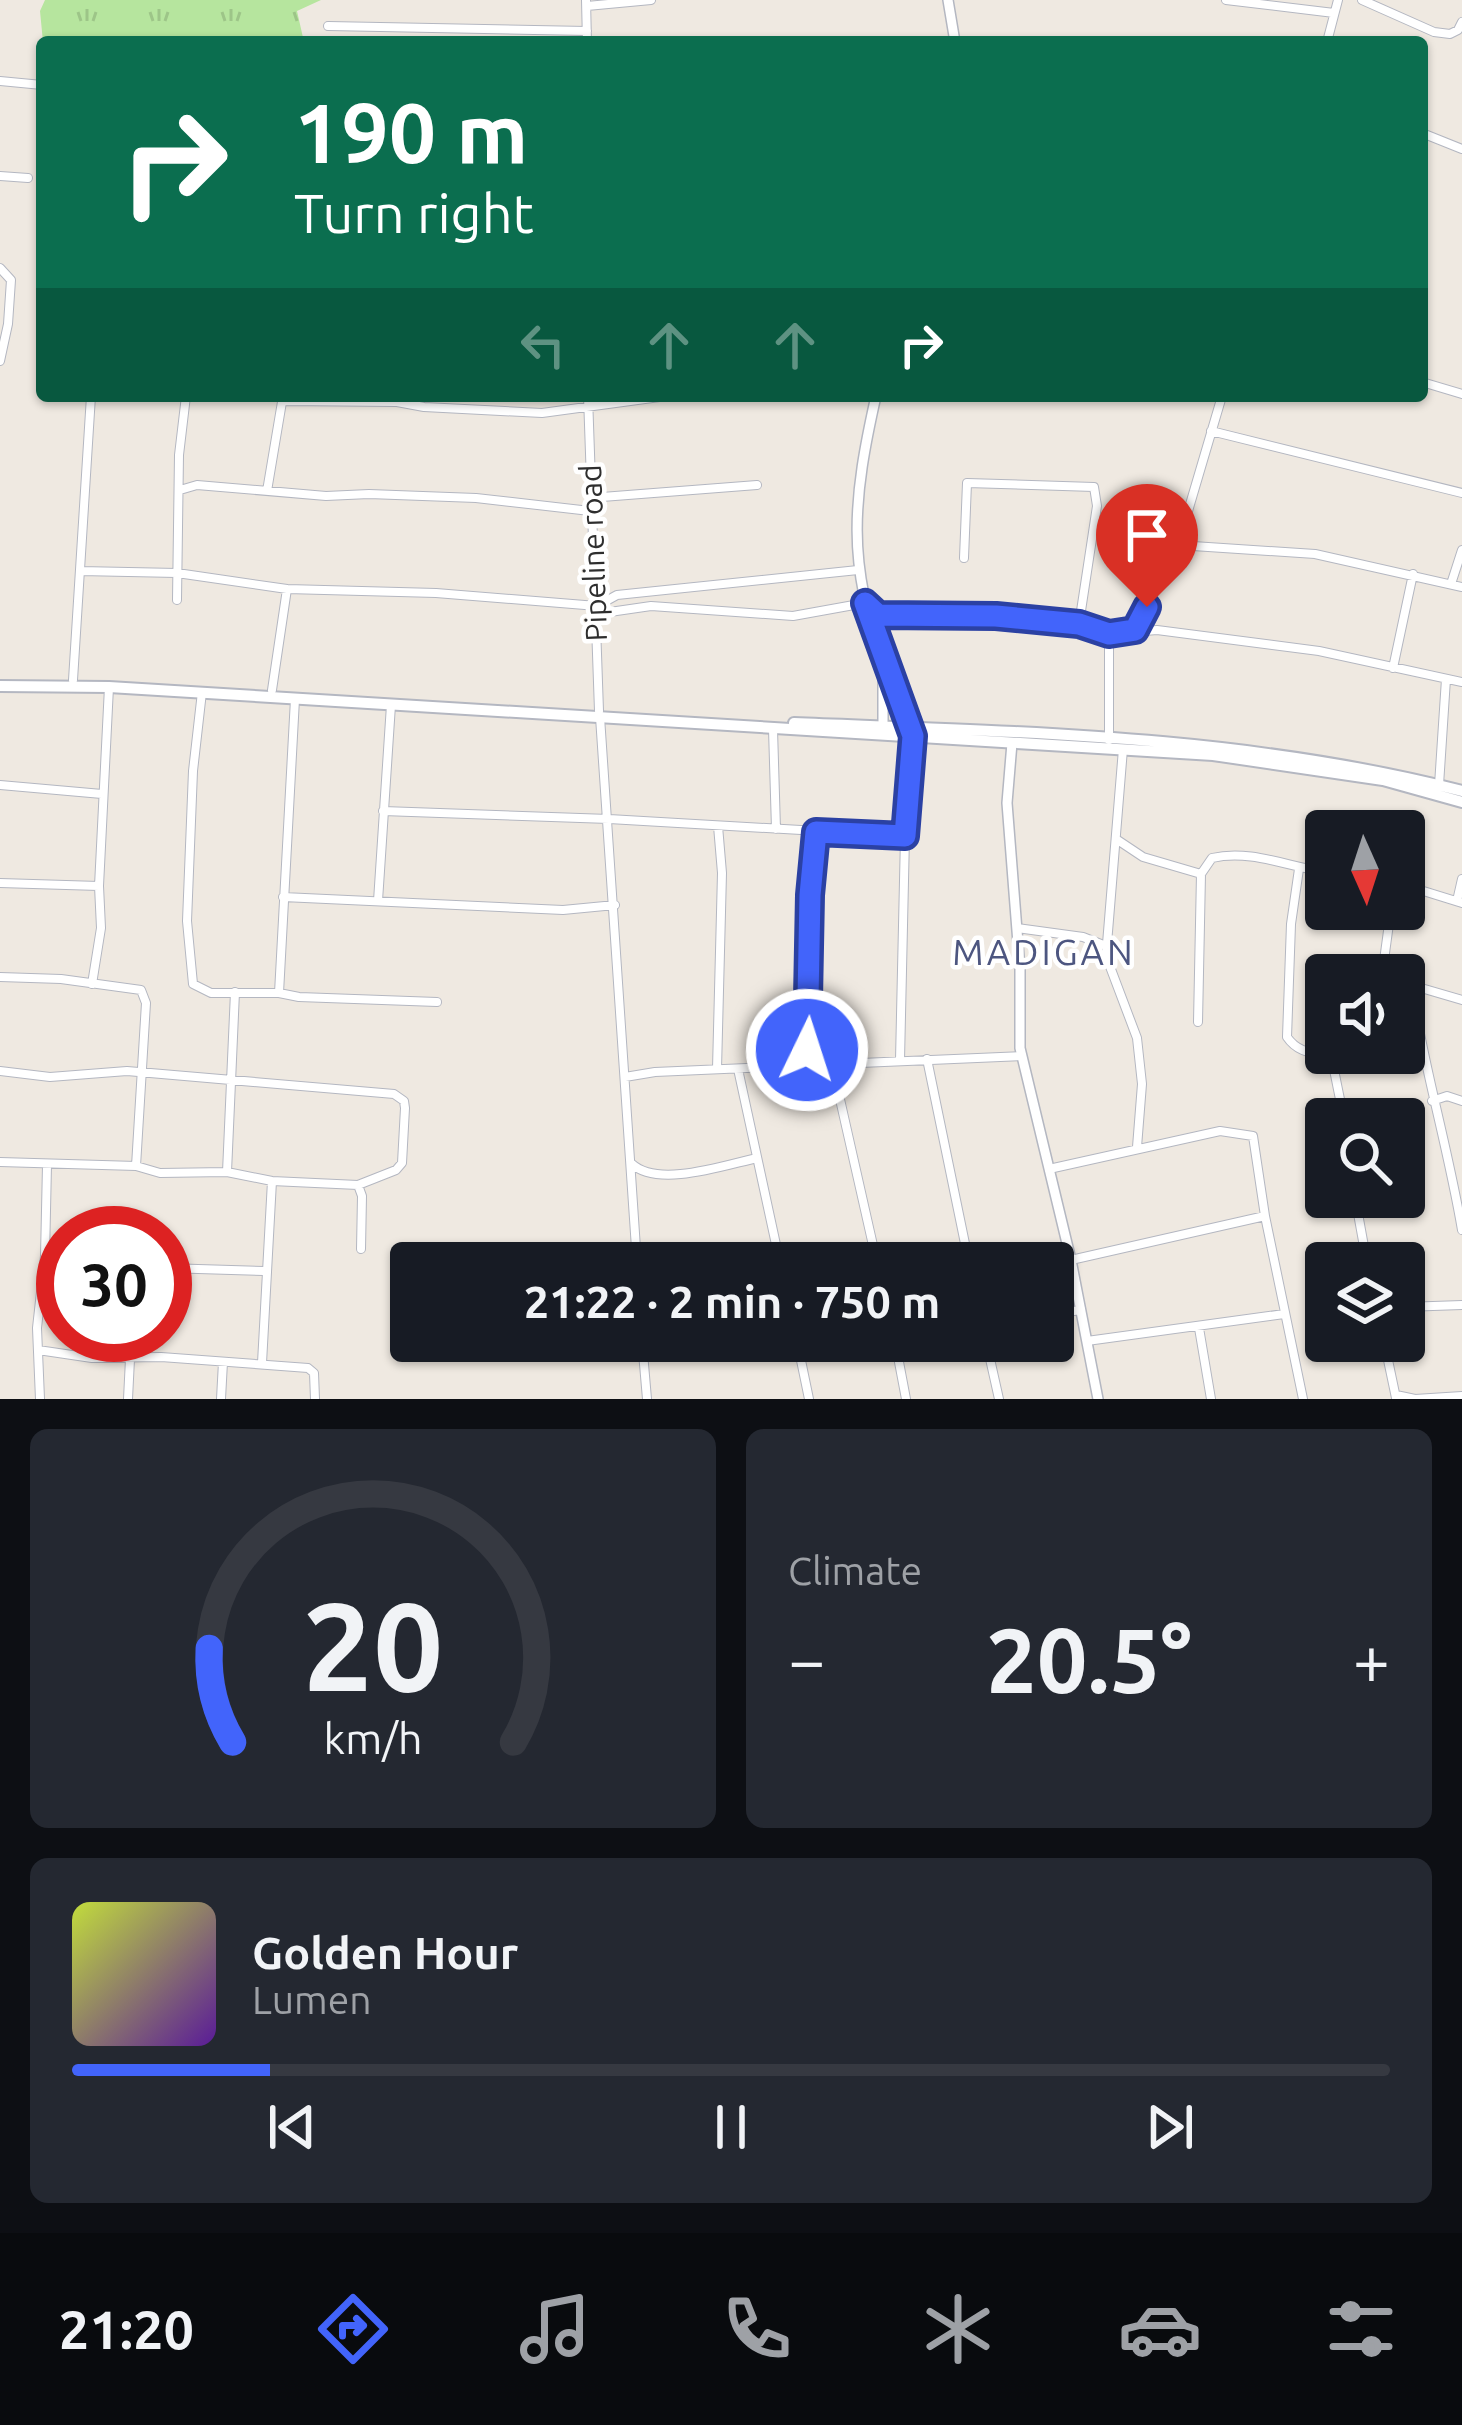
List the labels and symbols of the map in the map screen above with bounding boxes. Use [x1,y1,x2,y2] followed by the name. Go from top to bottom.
[573,464,613,642] street label: Pipeline road
[1096,484,1198,607] pin
[1305,810,1425,930] north arrow
[952,931,1136,972] district label: MADIGAN
[744,987,870,1113] position arrow
[36,1206,192,1362] speed limit sign: 30

